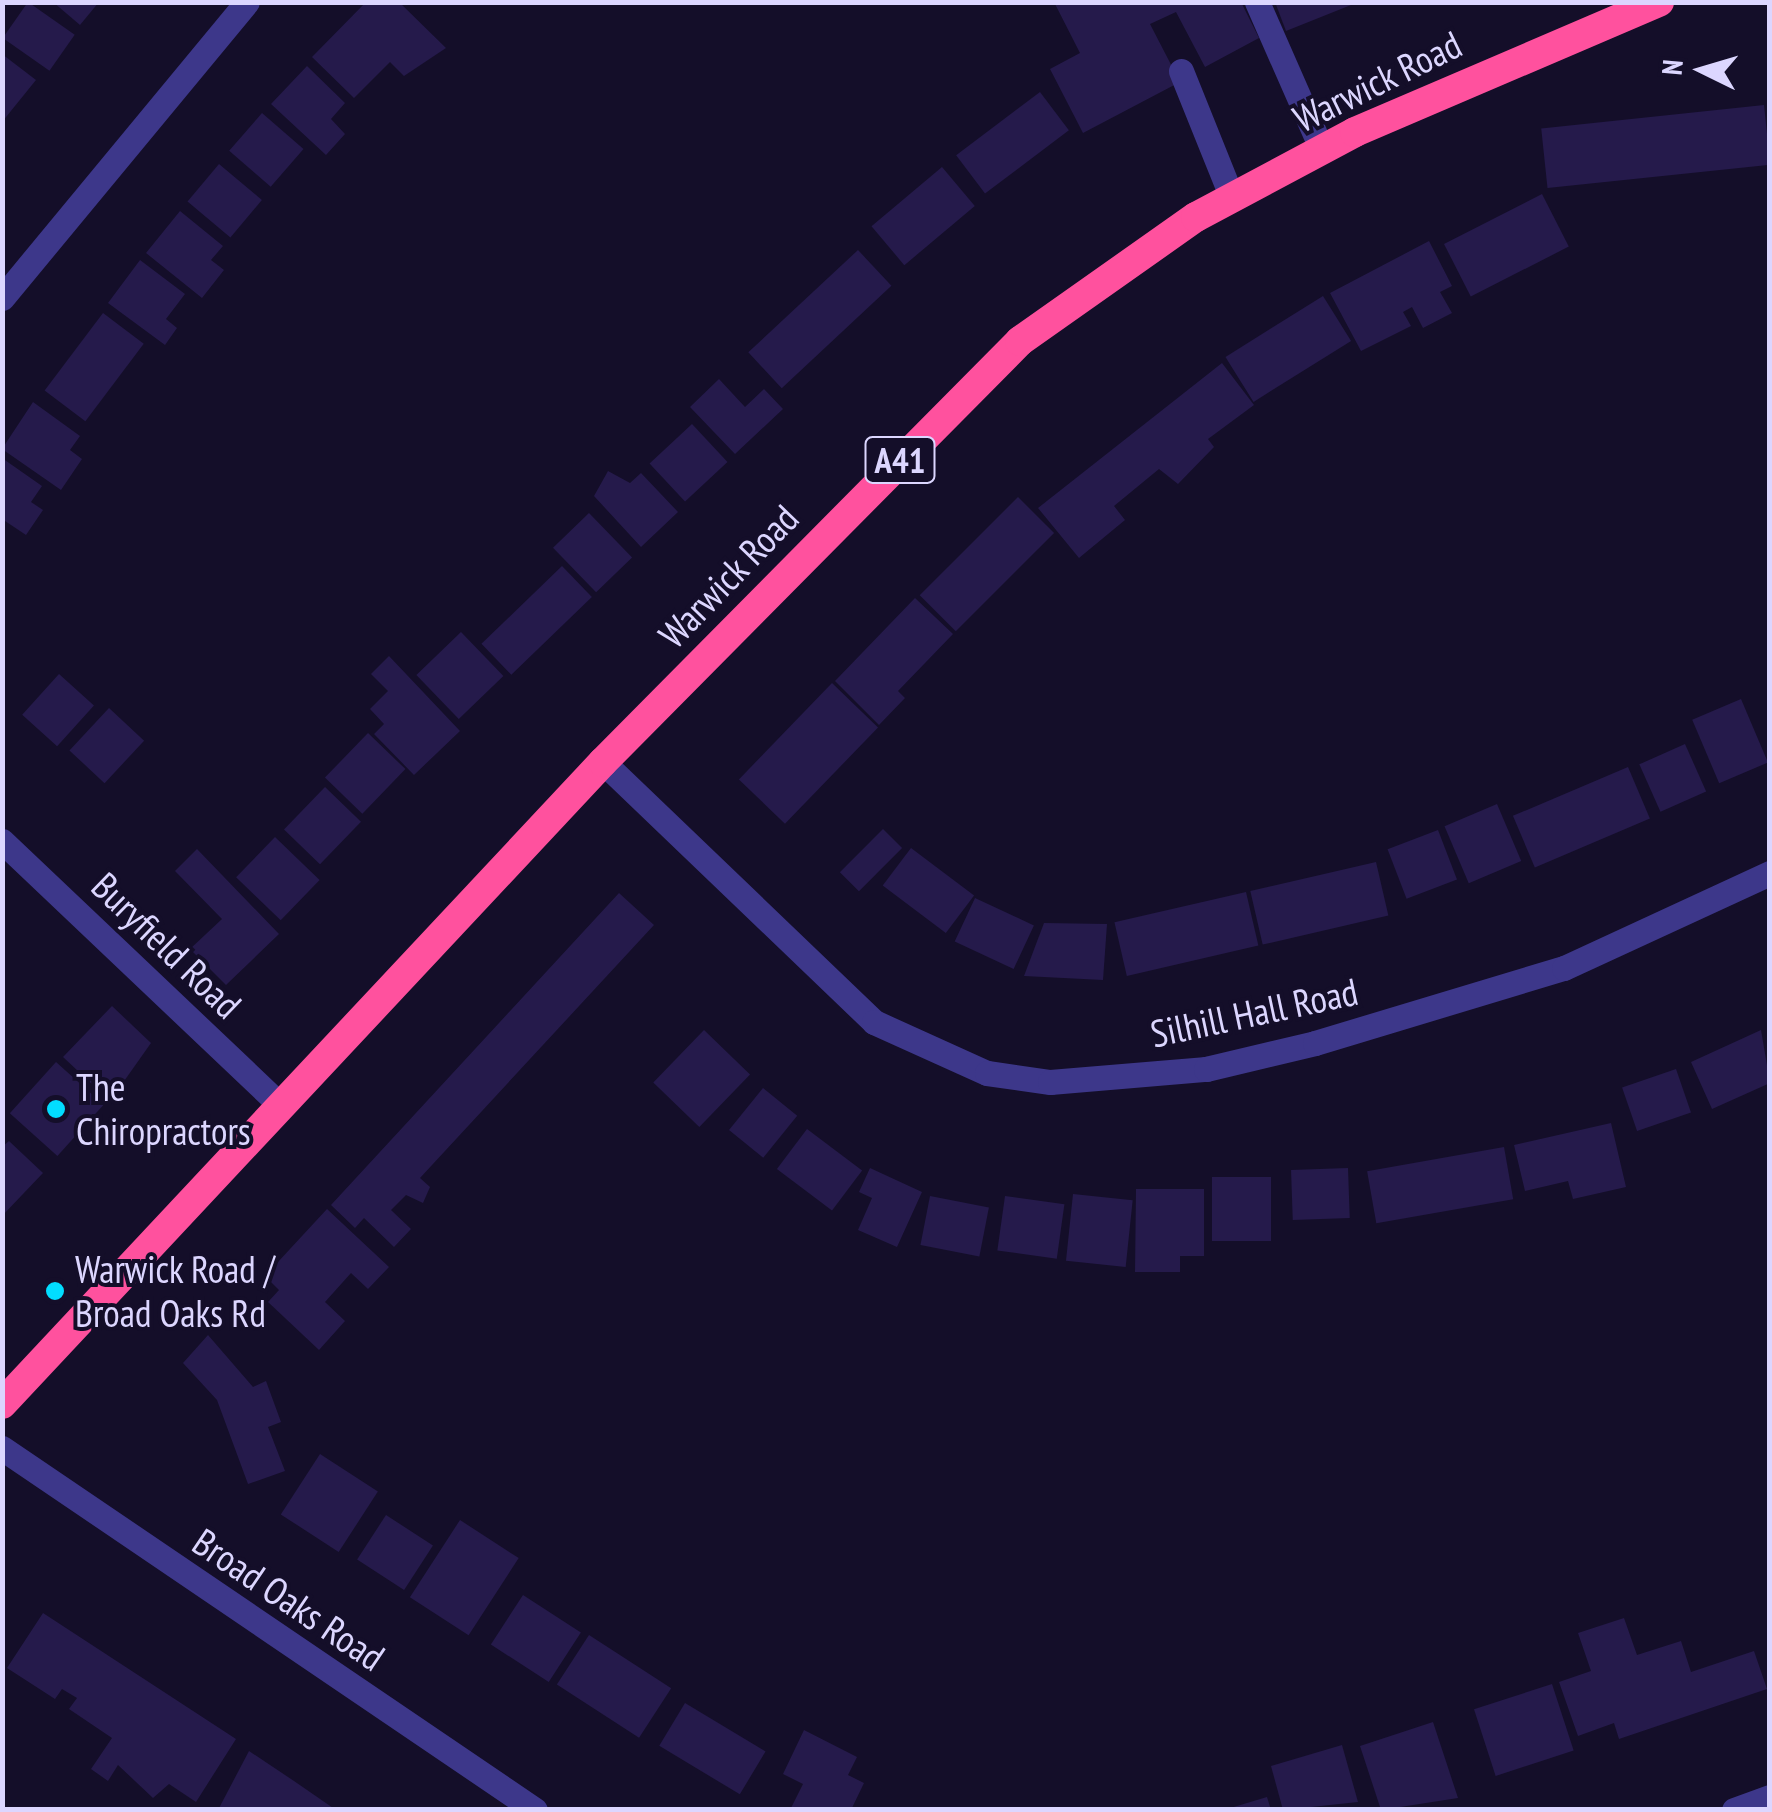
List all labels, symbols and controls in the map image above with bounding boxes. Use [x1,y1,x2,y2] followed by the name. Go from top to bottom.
[1652,20,1752,120] north arrow
[1285,21,1469,141] street label: Warwick Road
[1653,58,1691,76] text: N
[862,430,938,490] road number: A41
[648,495,808,657] street label: Warwick Road
[83,863,251,1027] street label: Buryfield Road
[1146,968,1362,1056] street label: Silhill Hall Road
[76,1064,251,1154] place label: The Chiropractors
[45,1098,67,1120] marker: The Chiropractors
[75,1246,276,1336] place label: Warwick Road / Broad Oaks Rd
[44,1280,66,1302] marker: Warwick Road / Broad Oaks Rd
[185,1518,393,1680] street label: Broad Oaks Road

